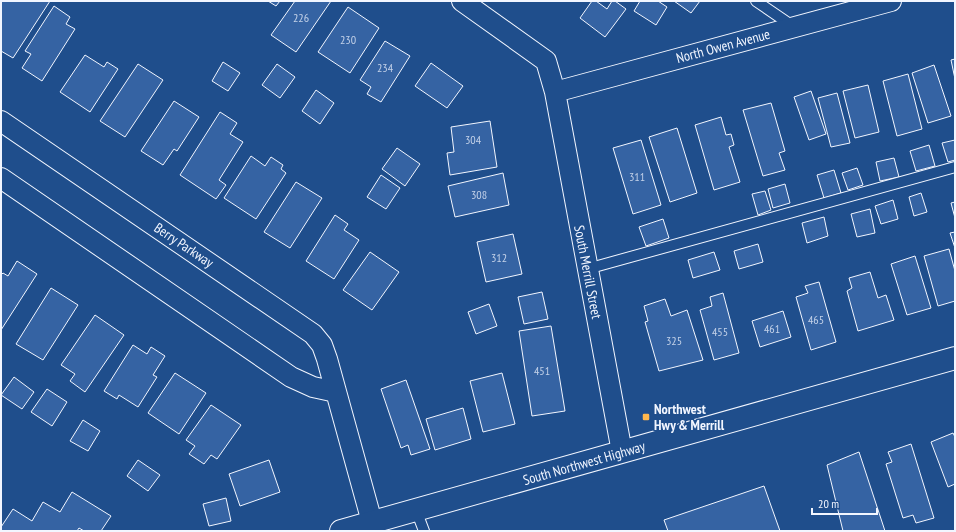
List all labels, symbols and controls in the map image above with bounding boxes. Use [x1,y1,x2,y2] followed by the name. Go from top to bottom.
[293,10,309,25] house number: 226
[674,25,772,67] street label: North Owen Avenue
[340,32,356,47] house number: 230
[377,60,394,75] house number: 234
[465,132,482,147] house number: 304
[629,169,645,184] house number: 311
[471,187,487,202] house number: 308
[151,219,218,272] street label: Berry Parkway
[570,224,606,320] street label: South Merrill Street
[491,250,507,265] house number: 312
[808,312,824,327] house number: 465
[764,321,780,336] house number: 461
[712,324,728,339] house number: 455
[666,333,682,348] house number: 325
[534,363,550,378] house number: 451
[654,400,725,434] place label: Northwest Hwy & Merrill
[641,412,651,422] marker: Northwest Hwy & Merrill
[521,437,648,489] street label: South Northwest Highway
[812,490,877,516] scale bar
[818,496,839,511] text: 20 m

